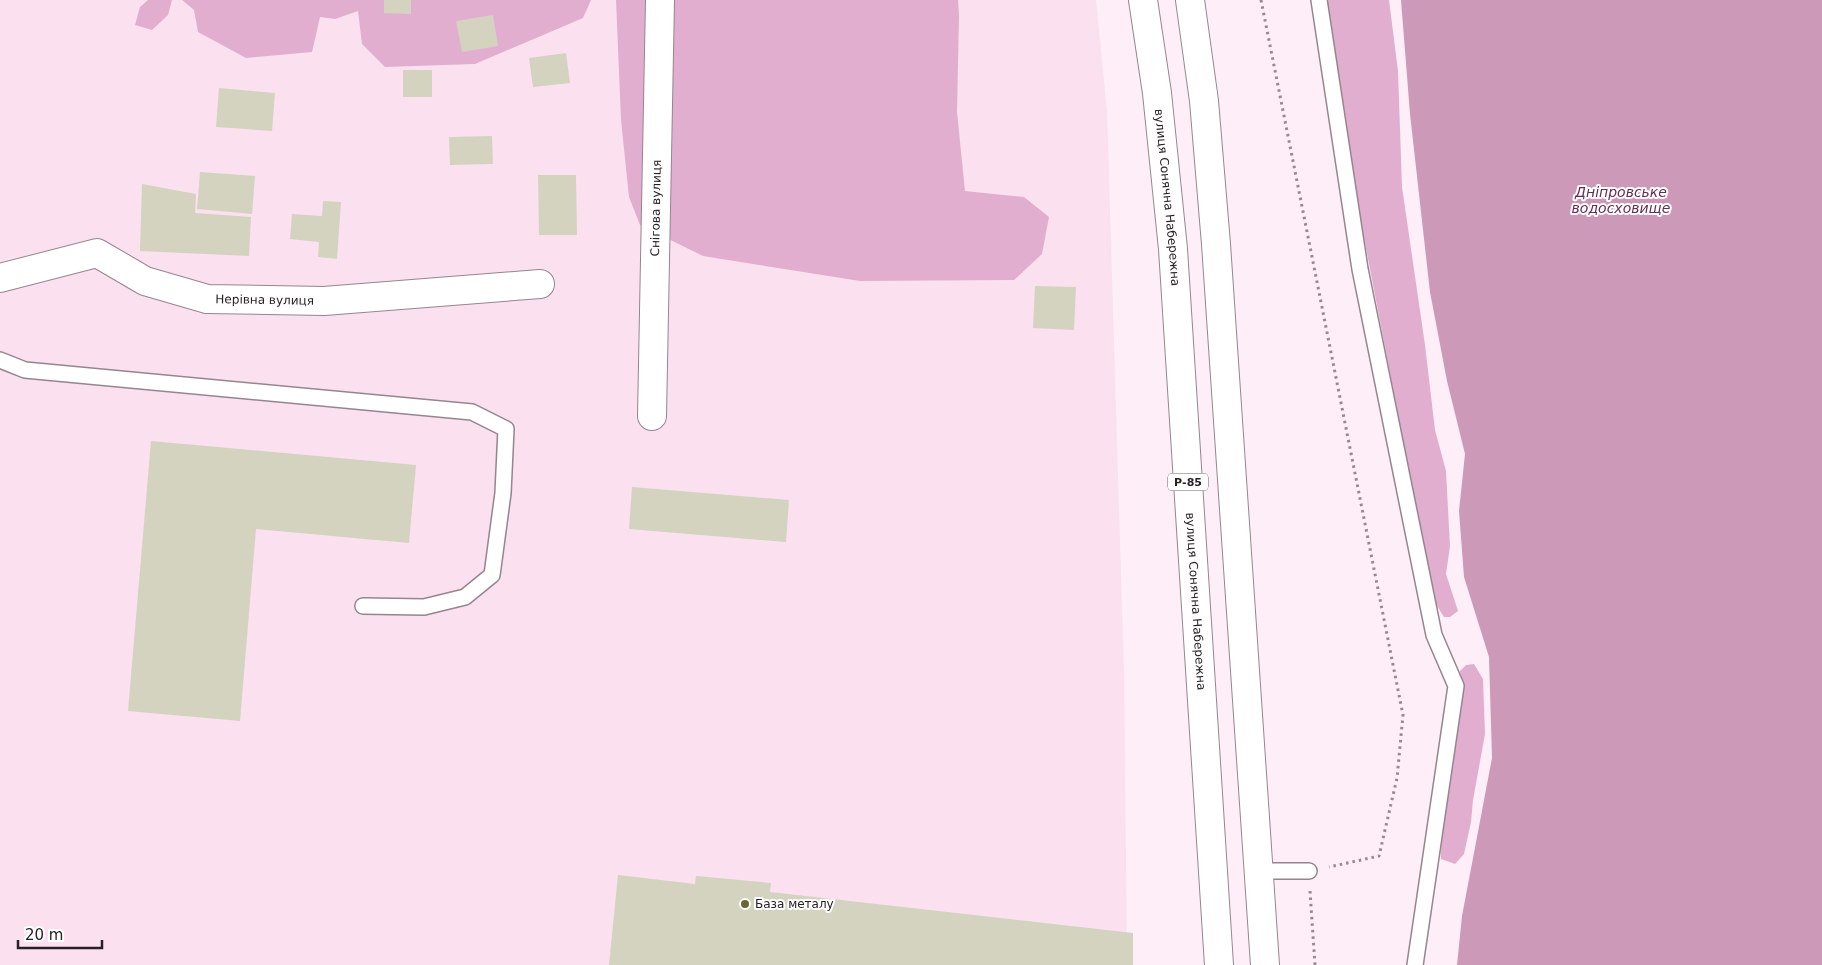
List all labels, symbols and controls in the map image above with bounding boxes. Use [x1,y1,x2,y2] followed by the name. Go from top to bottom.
[1152,108,1182,287] street label: вулиця Сонячна Набережна
[648,160,664,256] street label: Снігова вулиця
[1572,184,1670,216] water label: Дніпровське водосховище
[215,292,314,308] street label: Нерівна вулиця
[1168,474,1208,491] road number: Р-85
[1183,512,1208,691] street label: вулиця Сонячна Набережна
[755,897,834,911] place label: База металу
[739,898,751,910] marker: База металу
[18,918,101,950] scale bar
[25,926,63,944] text: 20 m

